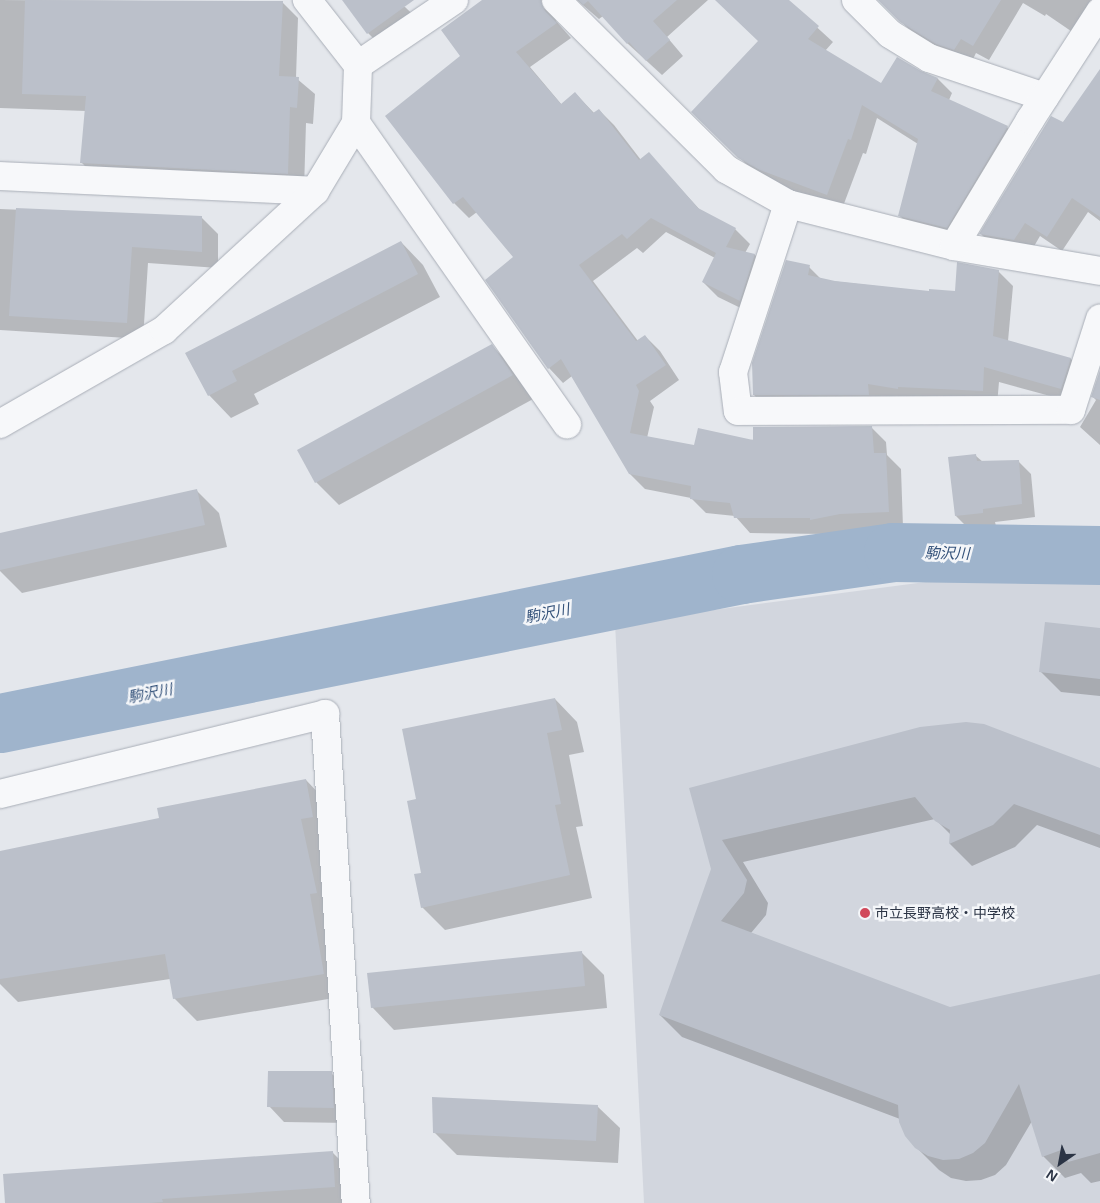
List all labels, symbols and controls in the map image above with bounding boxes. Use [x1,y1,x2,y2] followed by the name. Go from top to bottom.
[924,544,970,562] water label: 駒沢川
[523,600,571,626] water label: 駒沢川
[126,680,174,706] water label: 駒沢川
[875,905,1015,921] place label: 市立長野高校・中学校
[859,907,871,919] marker: 市立長野高校・中学校
[1035,1138,1085,1188] north arrow
[1043,1166,1060,1185] text: N

